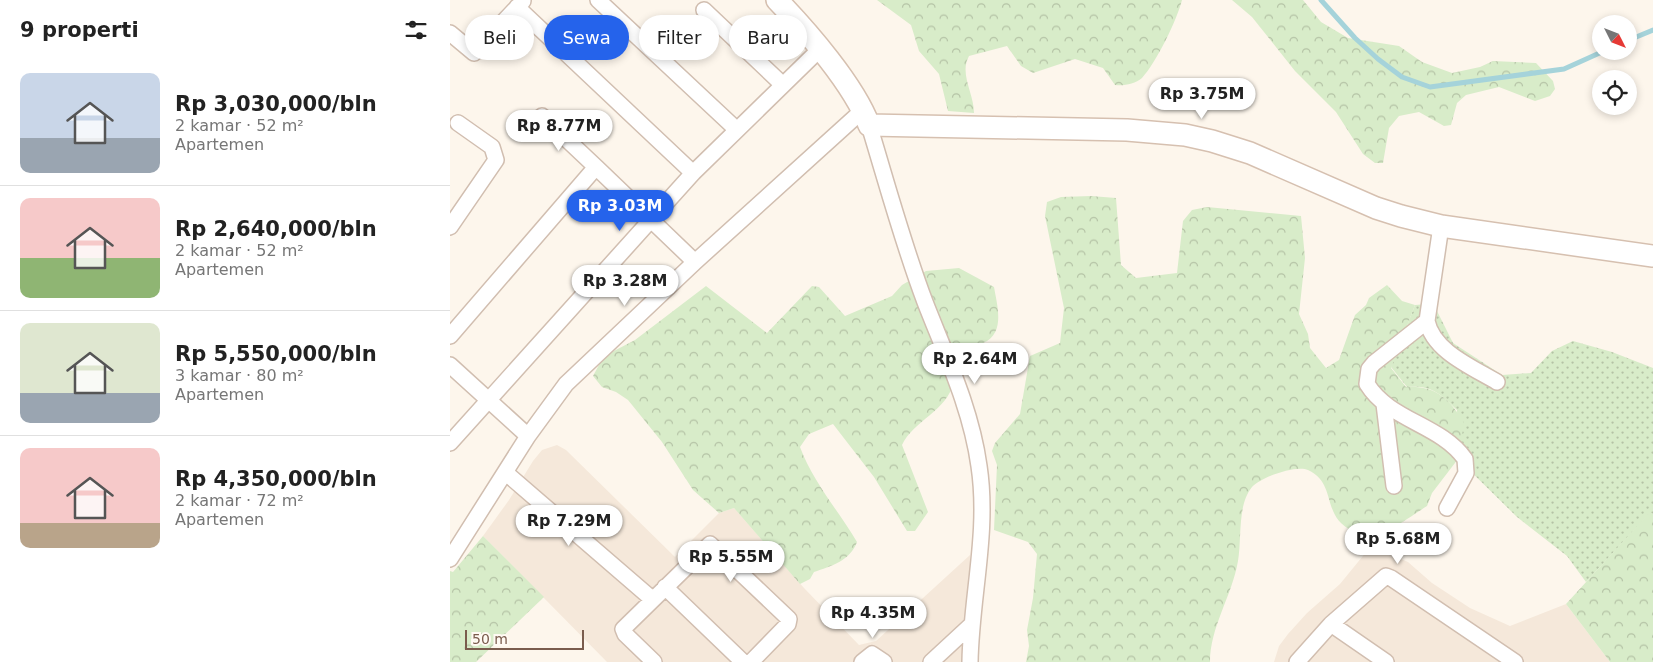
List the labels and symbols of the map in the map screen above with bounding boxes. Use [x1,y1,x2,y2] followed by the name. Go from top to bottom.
[1592,15,1638,60] north arrow
[1150,78,1254,120] pin: Rp 3.75M
[507,110,611,152] pin: Rp 8.77M
[568,190,672,232] pin: Rp 3.03M
[573,264,677,307] pin: Rp 3.28M
[923,342,1027,385] pin: Rp 2.64M
[517,504,621,547] pin: Rp 7.29M
[1346,522,1450,565] pin: Rp 5.68M
[679,540,783,583] pin: Rp 5.55M
[821,596,925,639] pin: Rp 4.35M
[465,627,584,650] scale bar

